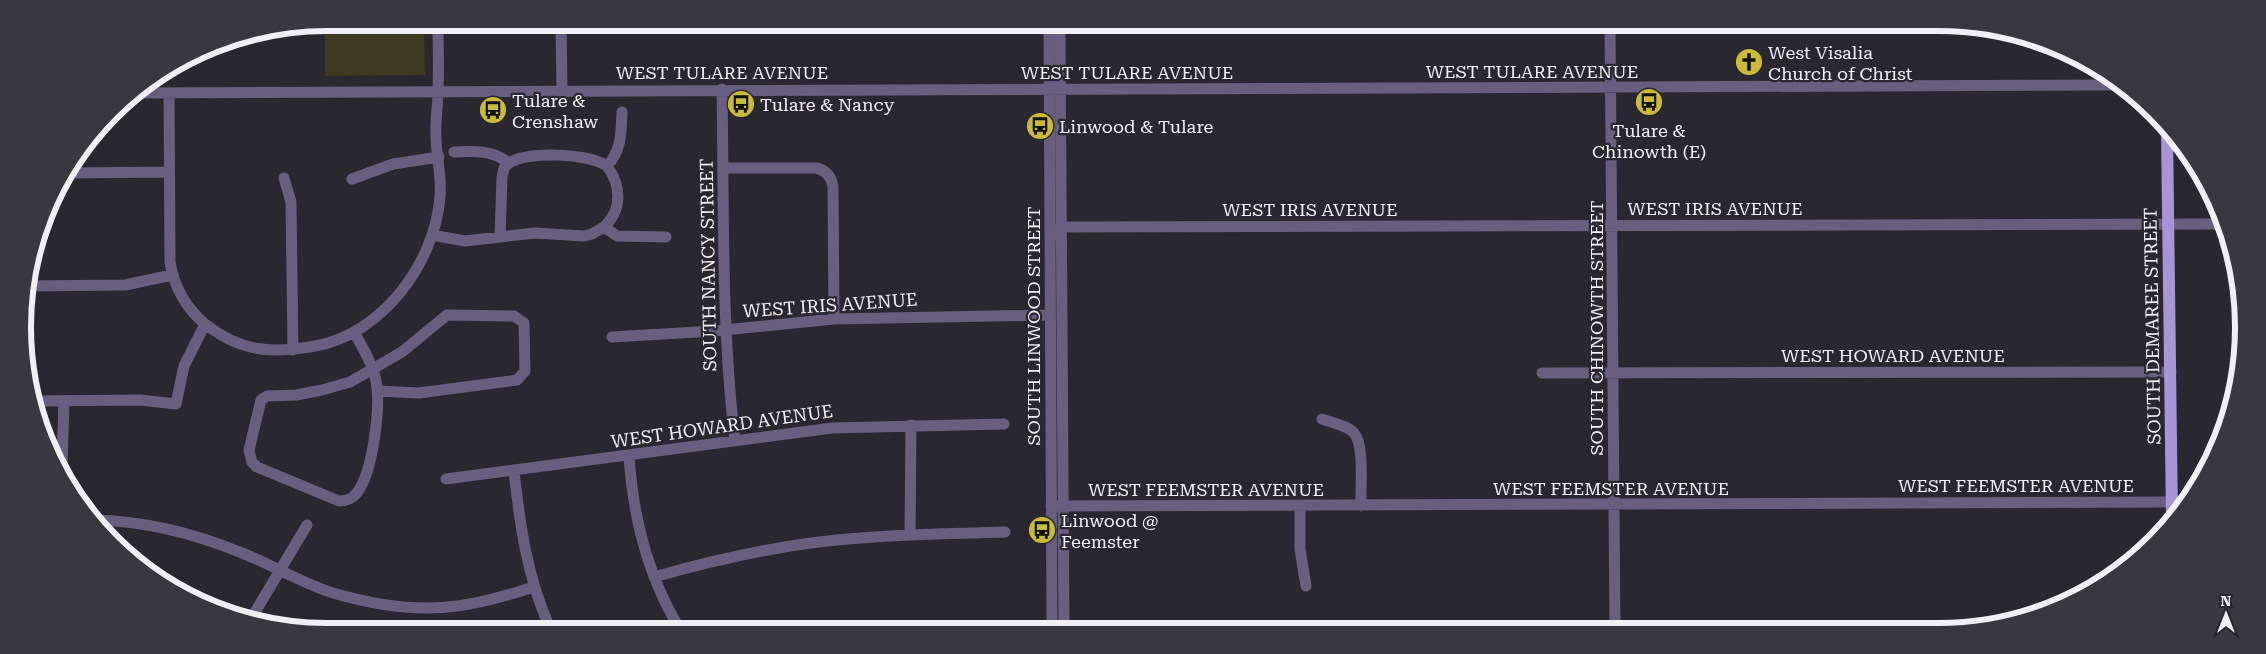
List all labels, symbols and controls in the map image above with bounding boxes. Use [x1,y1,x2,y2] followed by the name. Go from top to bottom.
[1768,42,1913,84] place label: West Visalia Church of Christ
[1734,47,1764,77] church icon: West Visalia Church of Christ
[1426,61,1638,82] street label: WEST TULARE AVENUE
[616,62,828,83] street label: WEST TULARE AVENUE
[1021,62,1233,83] street label: WEST TULARE AVENUE
[1634,87,1664,117] bus stop icon: Tulare & Chinowth (E)
[726,89,756,119] bus stop icon: Tulare & Nancy
[512,90,598,132] place label: Tulare & Crenshaw
[760,94,895,115] place label: Tulare & Nancy
[478,95,508,125] bus stop icon: Tulare & Crenshaw
[1025,111,1055,141] bus stop icon: Linwood & Tulare
[1059,116,1214,137] place label: Linwood & Tulare
[1592,120,1706,162] place label: Tulare & Chinowth (E)
[696,158,720,372] street label: SOUTH NANCY STREET
[1627,198,1803,219] street label: WEST IRIS AVENUE
[1222,199,1398,220] street label: WEST IRIS AVENUE
[1586,201,1607,455] street label: SOUTH CHINOWTH STREET
[1023,206,1044,446] street label: SOUTH LINWOOD STREET
[2139,207,2165,445] street label: SOUTH DEMAREE STREET
[742,288,918,322] street label: WEST IRIS AVENUE
[1781,345,2005,366] street label: WEST HOWARD AVENUE
[610,400,834,452] street label: WEST HOWARD AVENUE
[1898,475,2134,496] street label: WEST FEEMSTER AVENUE
[1493,478,1729,499] street label: WEST FEEMSTER AVENUE
[1088,479,1324,500] street label: WEST FEEMSTER AVENUE
[1061,510,1159,552] place label: Linwood @ Feemster
[1027,515,1057,545] bus stop icon: Linwood @ Feemster
[2201,589,2251,639] north arrow
[2221,593,2232,609] text: N

